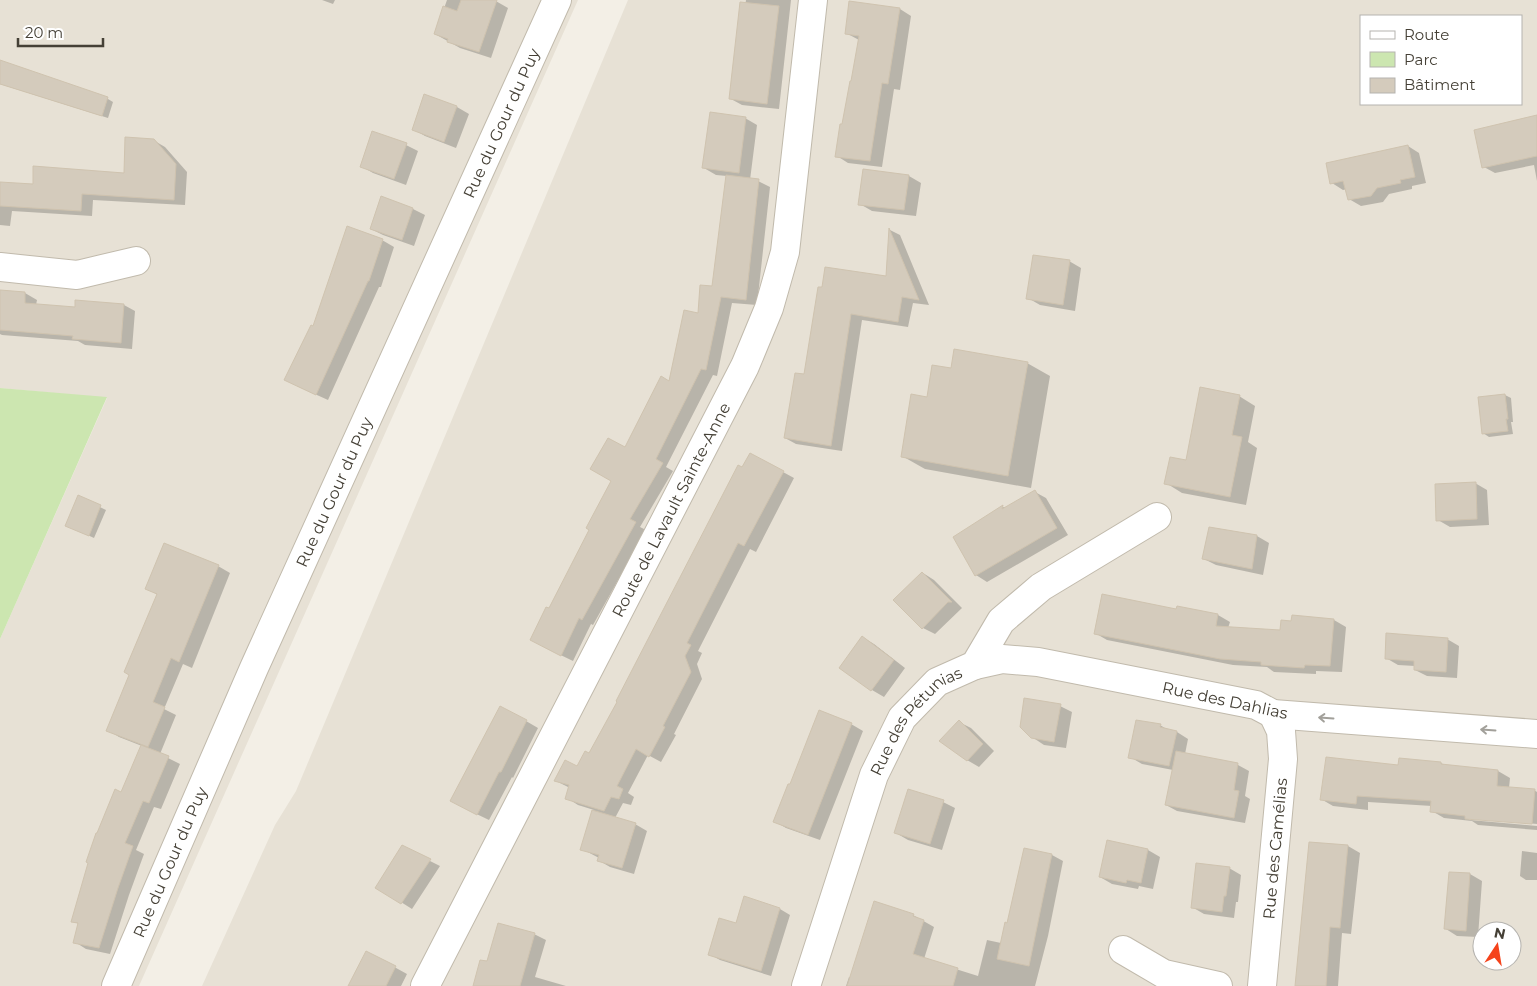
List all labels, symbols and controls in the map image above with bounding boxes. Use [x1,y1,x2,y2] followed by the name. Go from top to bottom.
[18,15,102,47] scale bar
[1360,15,1522,105] legend
[25,23,63,42] text: 20 m
[1404,25,1449,44] text: Route
[459,45,544,201] street label: Rue du Gour du Puy
[1404,50,1438,69] text: Parc
[1404,75,1476,94] text: Bâtiment
[608,400,734,620] street label: Route de Lavault Sainte-Anne
[292,414,377,570] street label: Rue du Gour du Puy
[866,663,965,779] street label: Rue des Pétunias
[1160,678,1290,723] street label: Rue des Dahlias
[1319,713,1335,722] one-way arrow
[1481,725,1497,735] one-way arrow
[1259,777,1291,920] street label: Rue des Camélias
[129,784,211,941] street label: Rue du Gour du Puy
[1472,921,1522,971] north arrow
[1492,923,1507,943] text: N

